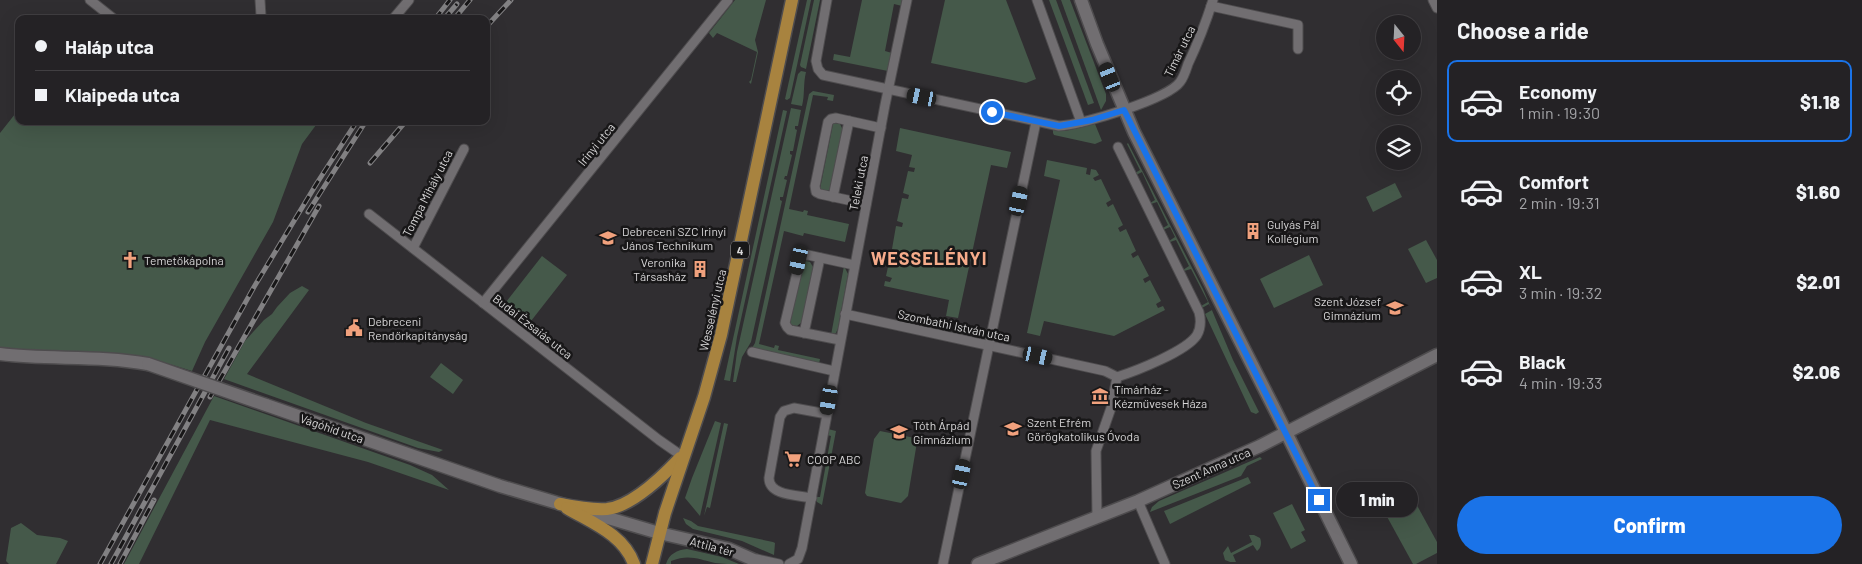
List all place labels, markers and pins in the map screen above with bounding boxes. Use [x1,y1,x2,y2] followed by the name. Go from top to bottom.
[1267,217,1319,245] place label: Gulyás Pál Kollégium
[1243,221,1263,241] building icon: Gulyás Pál Kollégium
[622,224,726,252] place label: Debreceni SZC Irinyi János Technikum
[598,228,618,248] school or university icon: Debreceni SZC Irinyi János Technikum
[120,250,140,270] church icon: Temetőkápolna
[144,253,224,267] place label: Temetőkápolna
[633,255,686,283] place label: Veronika Társasház
[690,259,710,279] building icon: Veronika Társasház
[1314,294,1381,322] place label: Szent József Gimnázium
[1385,298,1405,318] school or university icon: Szent József Gimnázium
[368,314,467,342] place label: Debreceni Rendőrkapitányság
[344,318,364,338] public building icon: Debreceni Rendőrkapitányság
[1114,382,1207,410] place label: Tímárház - Kézművesek Háza
[1090,386,1110,406] museum icon: Tímárház - Kézművesek Háza
[1027,415,1139,443] place label: Szent Efrém Görögkatolikus Óvoda
[913,418,971,446] place label: Tóth Árpád Gimnázium
[1003,419,1023,439] school or university icon: Szent Efrém Görögkatolikus Óvoda
[889,422,909,442] school or university icon: Tóth Árpád Gimnázium
[783,449,803,469] supermarket icon: COOP ABC
[807,452,861,466] place label: COOP ABC

